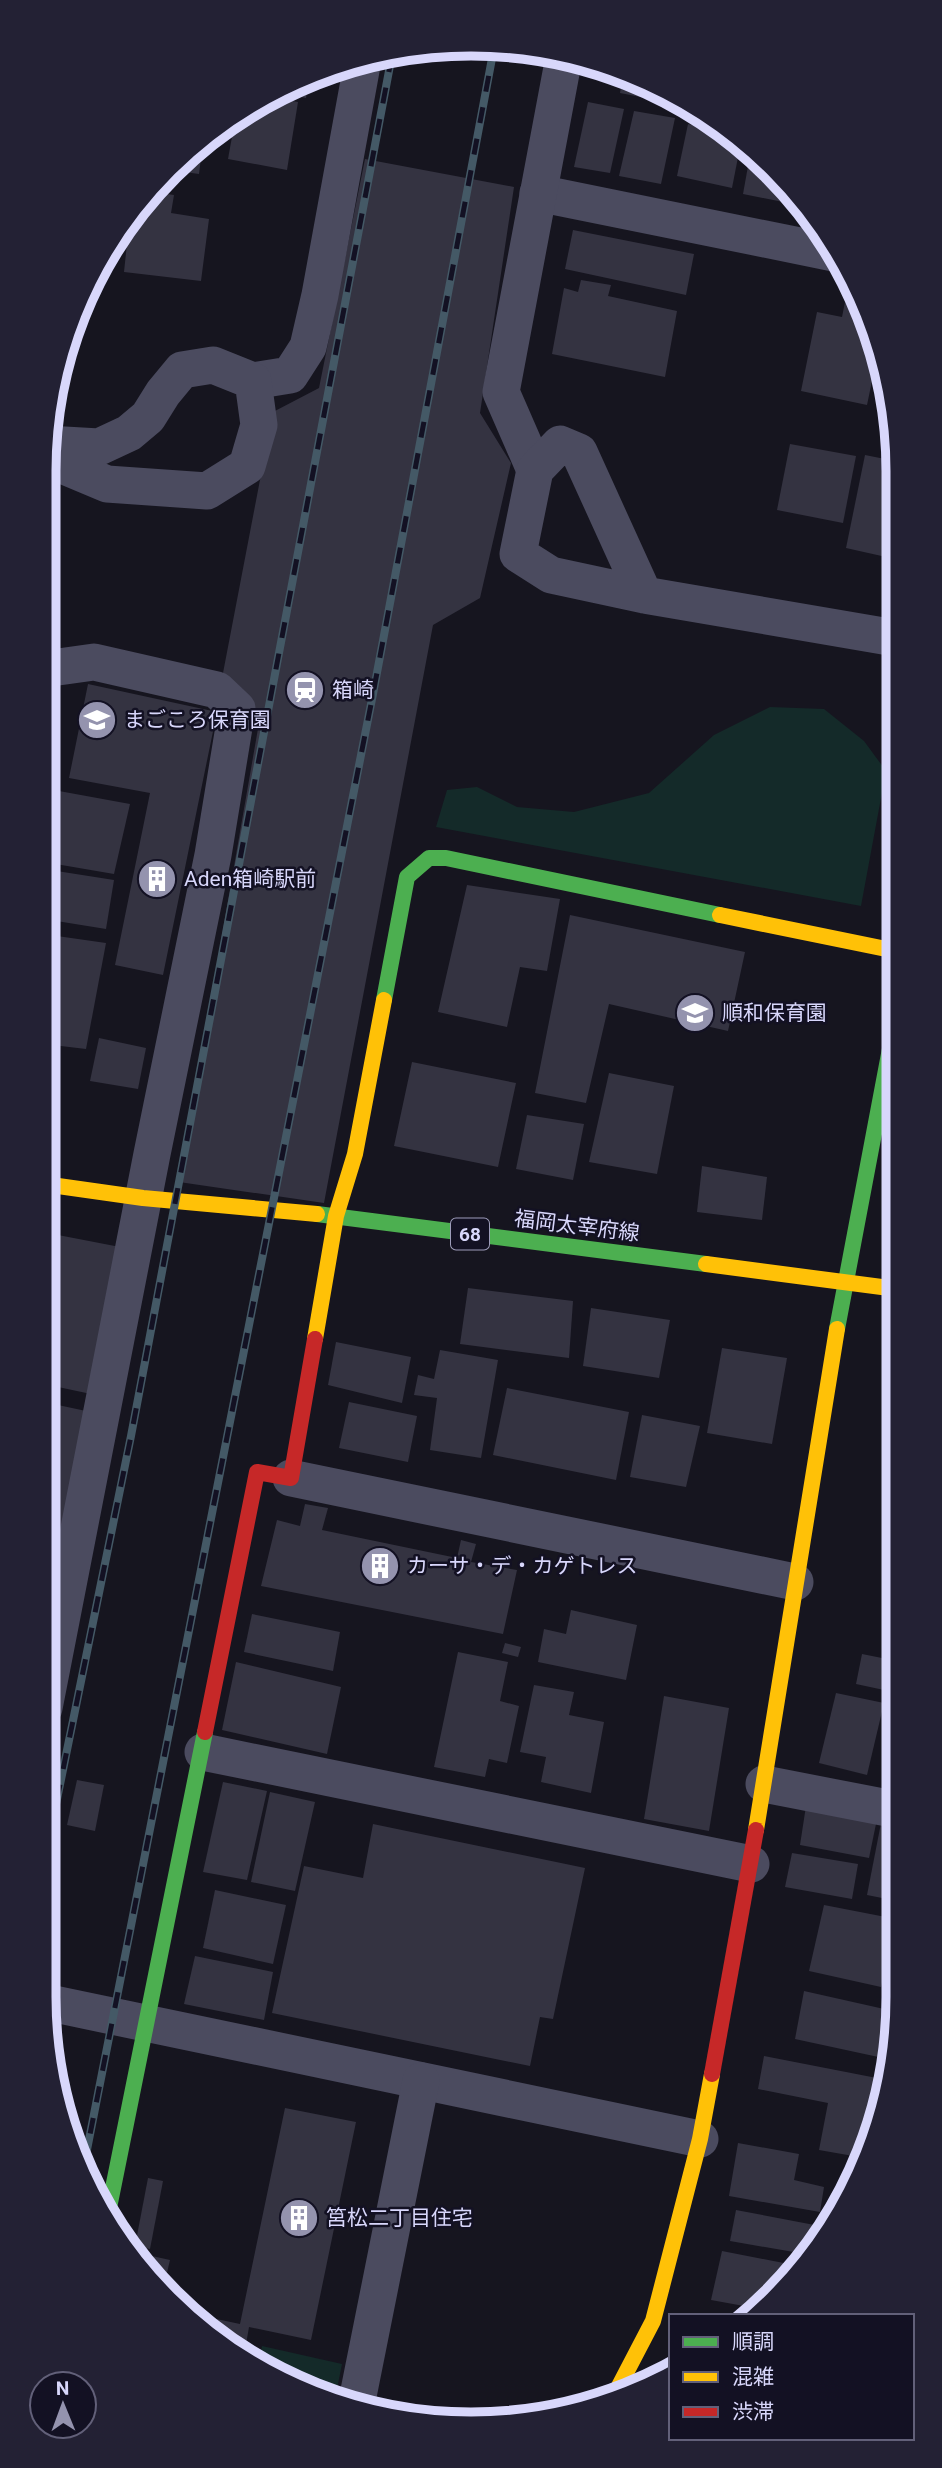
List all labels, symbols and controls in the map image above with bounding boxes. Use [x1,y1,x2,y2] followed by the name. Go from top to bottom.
[284,669,326,711] station icon: 箱崎
[332,678,374,702] place label: 箱崎
[76,699,118,741] school or university icon: まごころ保育園
[124,708,271,732] place label: まごころ保育園
[136,858,178,900] building icon: Aden箱崎駅前
[184,867,316,891] place label: Aden箱崎駅前
[674,992,716,1034] school or university icon: 順和保育園
[722,1001,827,1025] place label: 順和保育園
[513,1206,641,1246] street label: 福岡太宰府線
[451,1218,489,1250] road number: 68
[359,1545,401,1587] building icon: カーサ・デ・カゲトレス
[407,1554,638,1578] place label: カーサ・デ・カゲトレス
[278,2197,320,2239] building icon: 筥松二丁目住宅
[326,2206,473,2230] place label: 筥松二丁目住宅
[669,2314,914,2440] legend
[732,2330,774,2354] text: 順調
[732,2365,774,2389] text: 混雑
[28,2370,98,2440] north arrow
[56,2377,70,2400] text: N
[732,2400,774,2424] text: 渋滞

